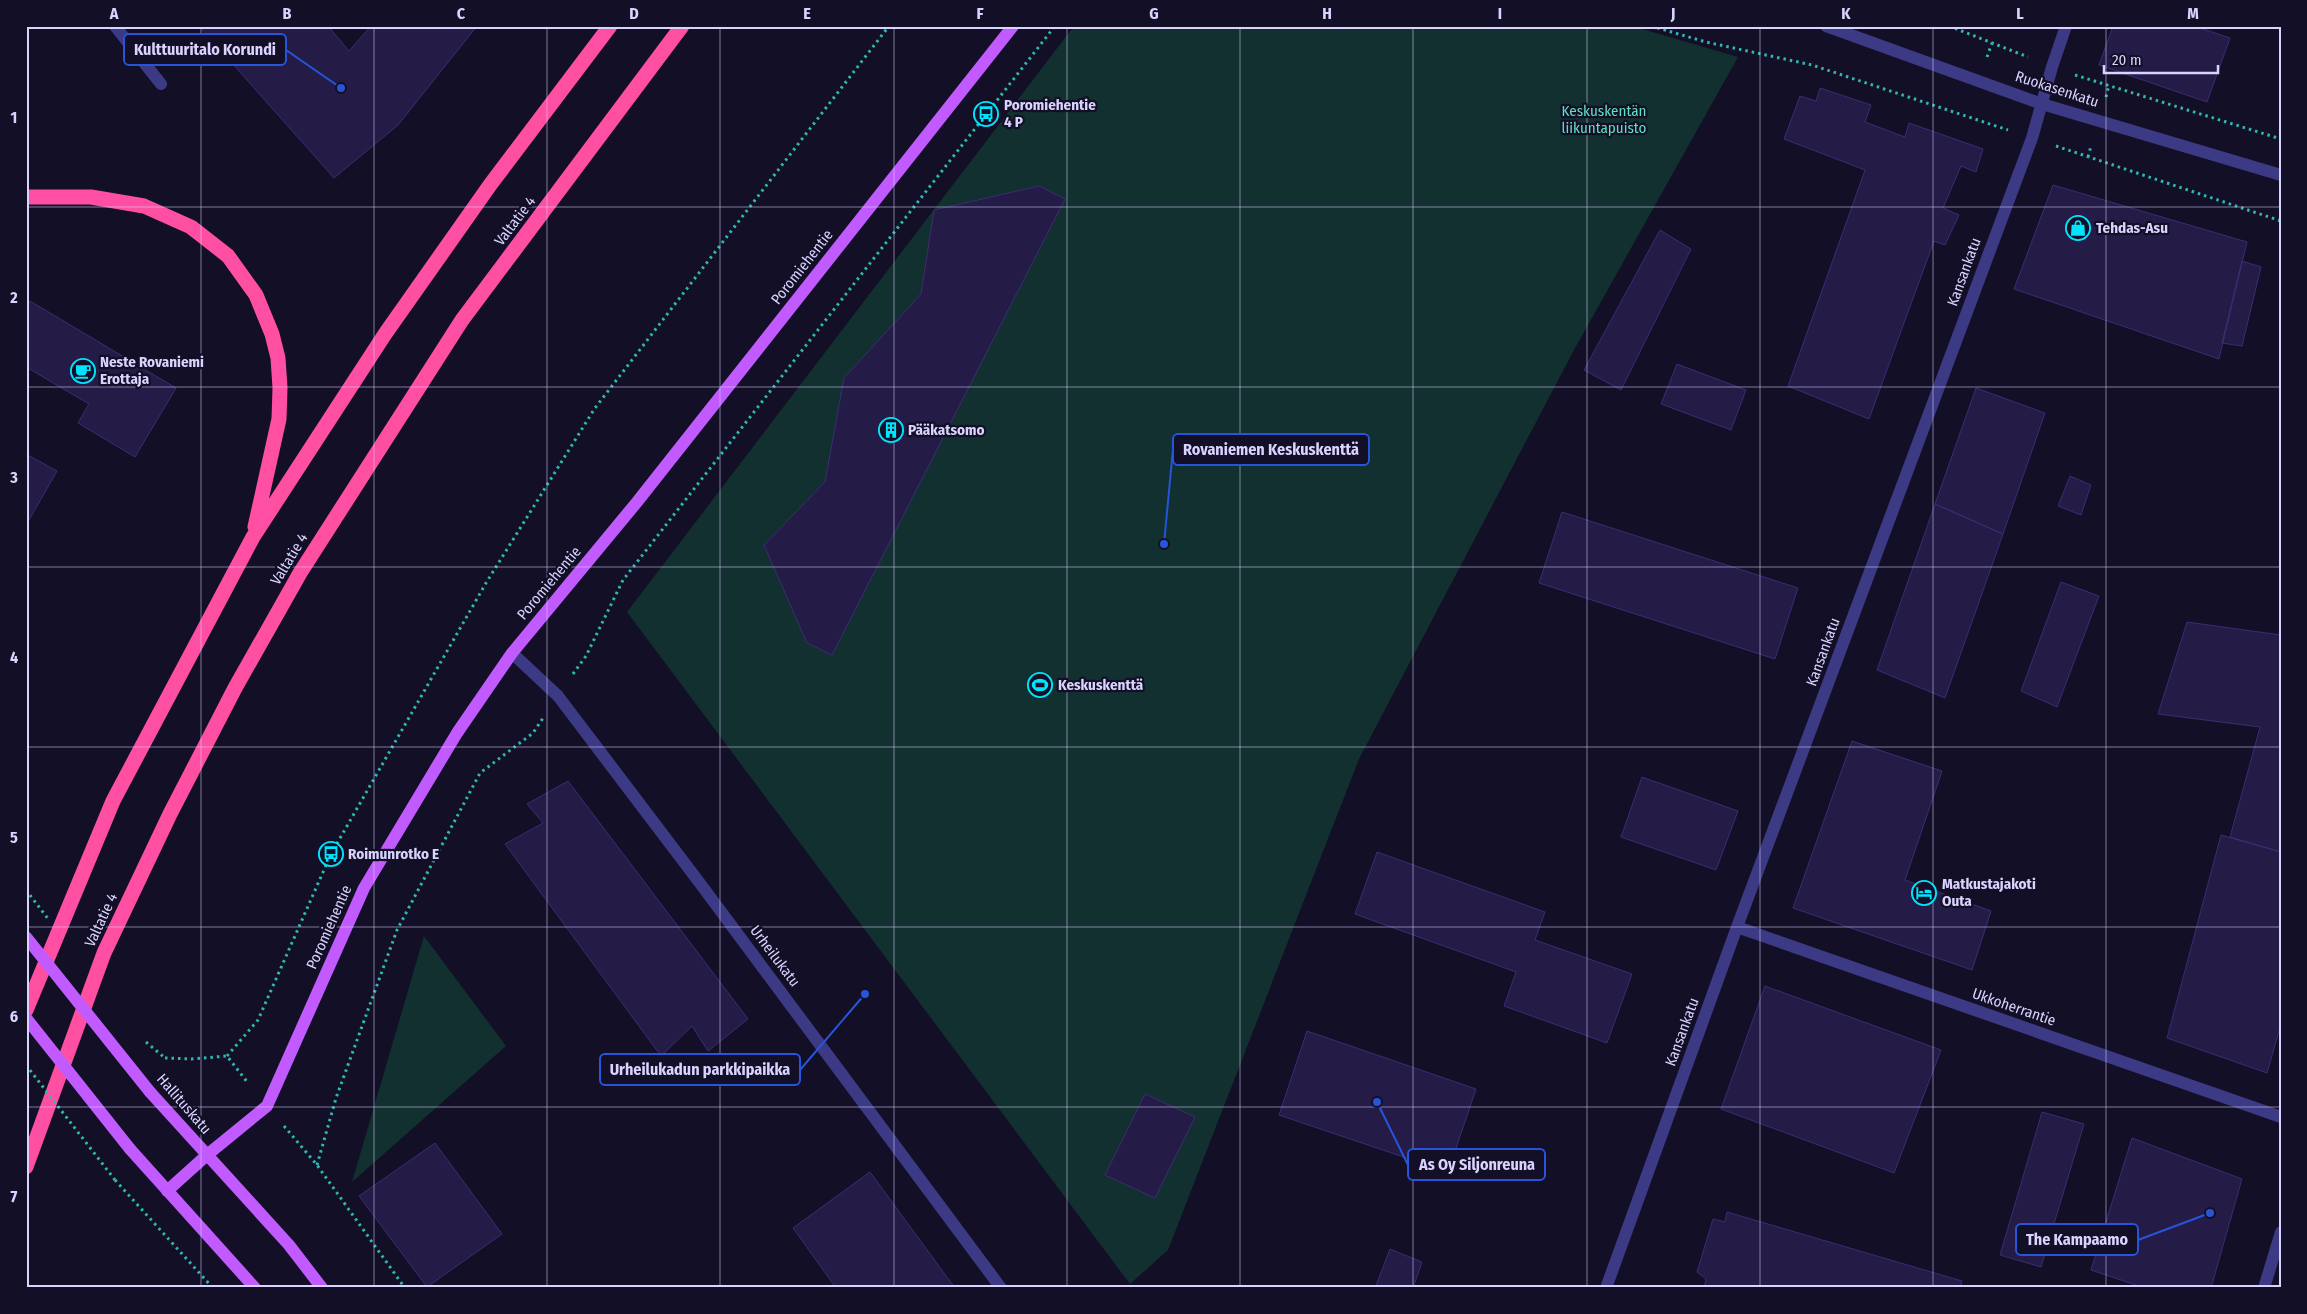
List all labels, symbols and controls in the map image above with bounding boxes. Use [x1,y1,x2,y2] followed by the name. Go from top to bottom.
[109,4,119,23] text: A
[283,4,292,23] text: B
[457,4,466,23] text: C
[629,4,639,23] text: D
[803,4,811,23] text: E
[976,4,984,23] text: F
[1149,4,1159,23] text: G
[1322,4,1332,23] text: H
[1498,4,1502,23] text: I
[1670,4,1675,23] text: J
[1841,4,1851,23] text: K
[2016,4,2024,23] text: L
[2187,4,2199,23] text: M
[124,34,286,65] callout: Kulttuuritalo Korundi
[134,40,276,59] text: Kulttuuritalo Korundi
[2104,42,2218,74] scale bar
[2112,51,2142,69] text: 20 m
[2013,67,2101,111] street label: Ruokasenkatu
[1004,96,1096,131] place label: Poromiehentie 4 P
[973,101,999,127] bus stop icon: Poromiehentie 4 P
[1562,102,1647,137] park label: Keskuskentän liikuntapuisto
[11,108,17,127] text: 1
[491,193,539,249] street label: Valtatie 4
[2065,215,2091,241] shop icon: Tehdas-Asu
[2096,219,2168,237] place label: Tehdas-Asu
[767,226,837,308] street label: Poromiehentie
[1943,235,1985,309] street label: Kansankatu
[9,288,18,307] text: 2
[100,353,204,388] place label: Neste Rovaniemi Erottaja
[70,358,96,384] cafe icon: Neste Rovaniemi Erottaja
[878,417,904,443] building icon: Pääkatsomo
[908,421,984,439] place label: Pääkatsomo
[1173,434,1369,465] callout: Rovaniemen Keskuskenttä
[1183,440,1359,459] text: Rovaniemen Keskuskenttä
[9,468,18,487] text: 3
[267,530,311,588] street label: Valtatie 4
[513,543,585,623] street label: Poromiehentie
[1802,615,1844,689] street label: Kansankatu
[10,648,18,667] text: 4
[1027,672,1053,698] sports icon: Keskuskenttä
[1058,676,1144,694] place label: Keskuskenttä
[10,828,18,847] text: 5
[318,841,344,867] bus stop icon: Roimunrotko E
[348,845,439,863] place label: Roimunrotko E
[1942,875,2036,910] place label: Matkustajakoti Outa
[1911,880,1937,906] hotel icon: Matkustajakoti Outa
[302,882,356,972] street label: Poromiehentie
[81,890,121,950] street label: Valtatie 4
[746,922,804,990] street label: Urheilukatu
[1970,984,2058,1030] street label: Ukkoherrantie
[1661,995,1703,1069] street label: Kansankatu
[10,1007,18,1026] text: 6
[600,1054,800,1085] callout: Urheilukadun parkkipaikka
[610,1060,790,1079] text: Urheilukadun parkkipaikka
[153,1070,215,1138] street label: Hallituskatu
[1408,1149,1545,1180] callout: As Oy Siljonreuna
[1418,1155,1535,1174] text: As Oy Siljonreuna
[11,1187,18,1206] text: 7
[2016,1224,2138,1255] callout: The Kampaamo
[2026,1230,2129,1249] text: The Kampaamo

